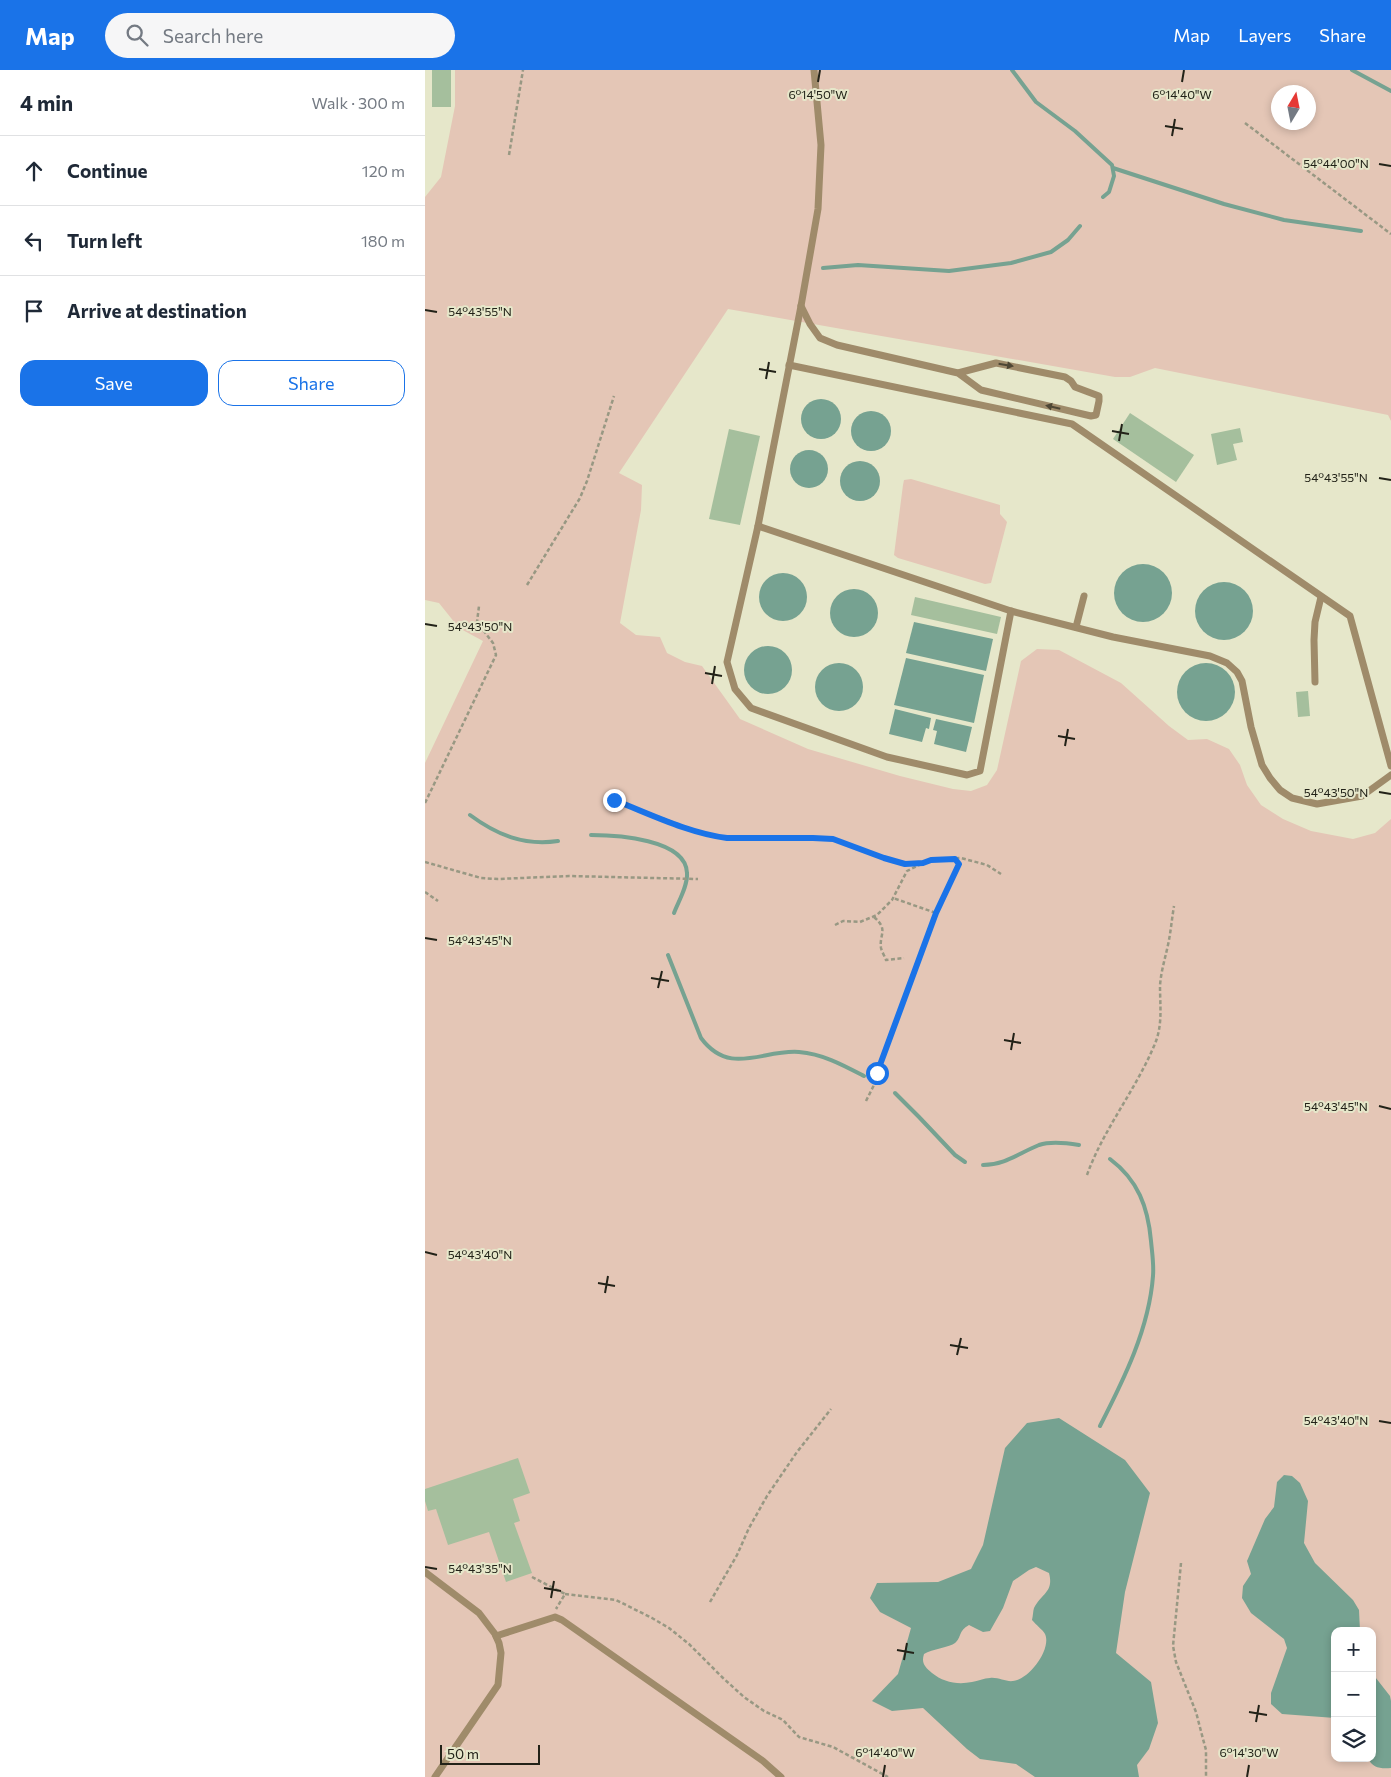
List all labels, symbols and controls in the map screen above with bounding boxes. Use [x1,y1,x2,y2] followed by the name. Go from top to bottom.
[105,13,455,58] search box
[25,21,75,50] text: Map
[123,21,151,49] icon: search
[163,24,263,47] text: Search here
[1173,24,1210,46] text: Map
[1238,24,1291,46] text: Layers
[1319,24,1366,46] text: Share
[1271,85,1316,130] north arrow
[788,87,848,101] text: 6°14'50"W
[1152,87,1212,101] text: 6°14'40"W
[20,90,73,115] text: 4 min
[311,93,405,112] text: Walk · 300 m
[1303,156,1369,170] text: 54°44'00"N
[20,157,48,185] icon: ahead
[67,159,147,182] text: Continue
[362,161,405,180] text: 120 m
[20,227,48,255] icon: left
[67,229,142,252] text: Turn left
[361,231,405,250] text: 180 m
[20,297,48,325] icon: arrive
[67,299,247,322] text: Arrive at destination
[448,304,512,318] text: 54°43'55"N
[20,360,208,406] button: Save
[218,360,405,406] button: Share
[998,361,1014,369] one-way arrow
[1046,403,1061,411] one-way arrow
[1304,470,1368,484] text: 54°43'55"N
[448,619,512,633] text: 54°43'50"N
[1304,785,1368,799] text: 54°43'50"N
[603,789,626,812] route end
[448,933,512,947] text: 54°43'45"N
[866,1062,889,1085] route start
[1304,1099,1368,1113] text: 54°43'45"N
[448,1247,512,1261] text: 54°43'40"N
[1304,1413,1368,1427] text: 54°43'40"N
[448,1561,512,1575] text: 54°43'35"N
[1331,1627,1376,1762] map controls
[1331,1627,1376,1672] button: +
[1331,1672,1376,1717] button: −
[1331,1717,1376,1762] button: layers
[440,1742,540,1765] scale bar
[447,1745,479,1762] text: 50 m
[855,1745,915,1759] text: 6°14'40"W
[1219,1745,1279,1759] text: 6°14'30"W

